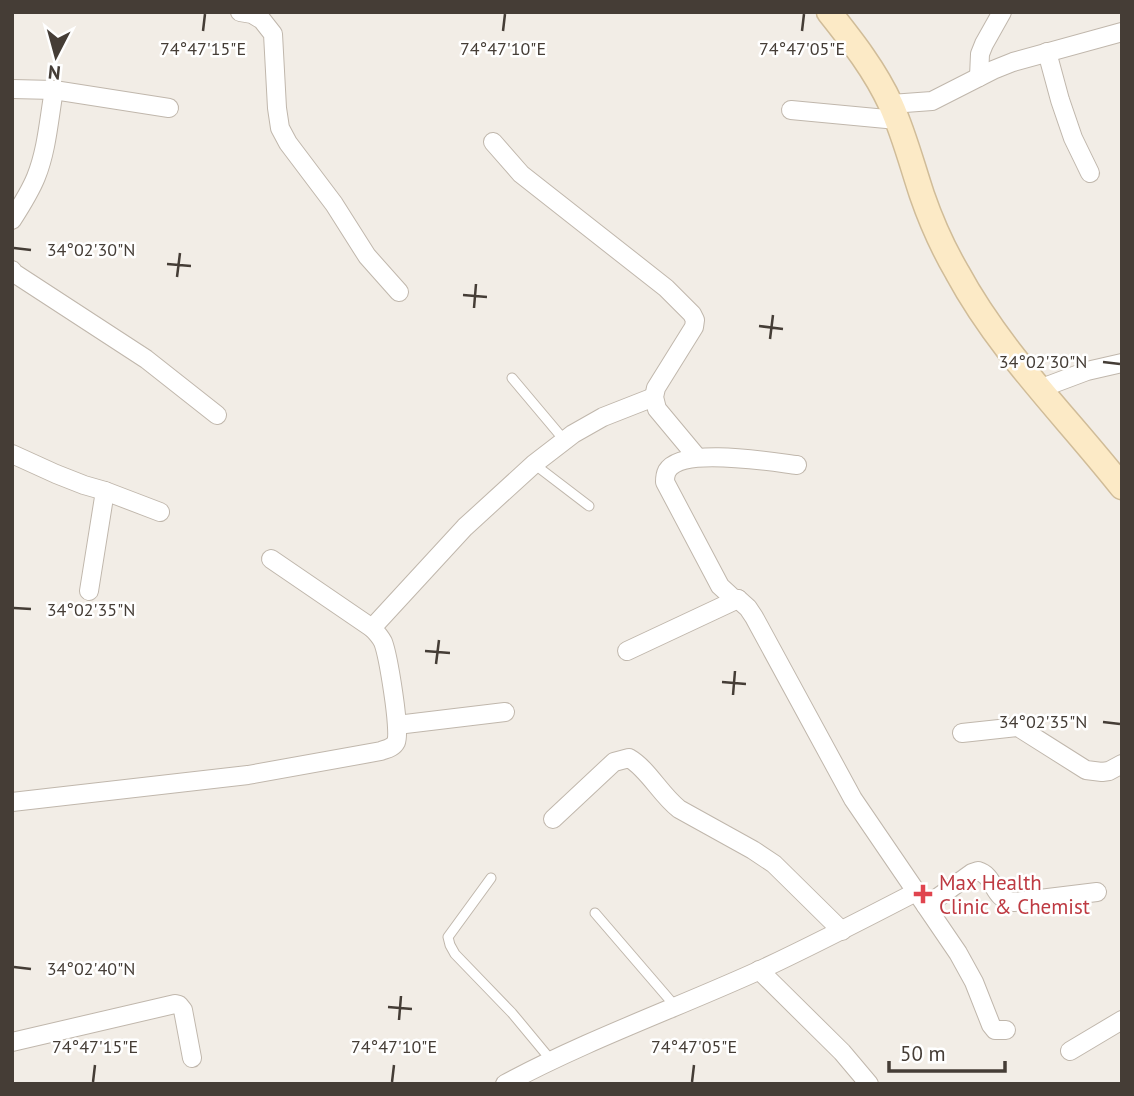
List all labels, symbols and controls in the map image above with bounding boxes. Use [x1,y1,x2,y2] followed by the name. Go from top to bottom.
[21,21,91,91] north arrow
[160,37,246,60] text: 74°47'15"E
[460,37,546,60] text: 74°47'10"E
[759,37,845,60] text: 74°47'05"E
[47,60,62,85] text: N
[47,238,135,261] text: 34°02'30"N
[999,350,1087,373] text: 34°02'30"N
[47,598,135,621] text: 34°02'35"N
[999,710,1087,733] text: 34°02'35"N
[939,869,1090,920] place label: Max Health Clinic & Chemist
[913,884,933,904] marker: Max Health Clinic & Chemist
[47,957,135,980] text: 34°02'40"N
[889,1030,1004,1074] scale bar
[52,1035,138,1058] text: 74°47'15"E
[351,1035,437,1058] text: 74°47'10"E
[651,1035,737,1058] text: 74°47'05"E
[900,1040,946,1067] text: 50 m

